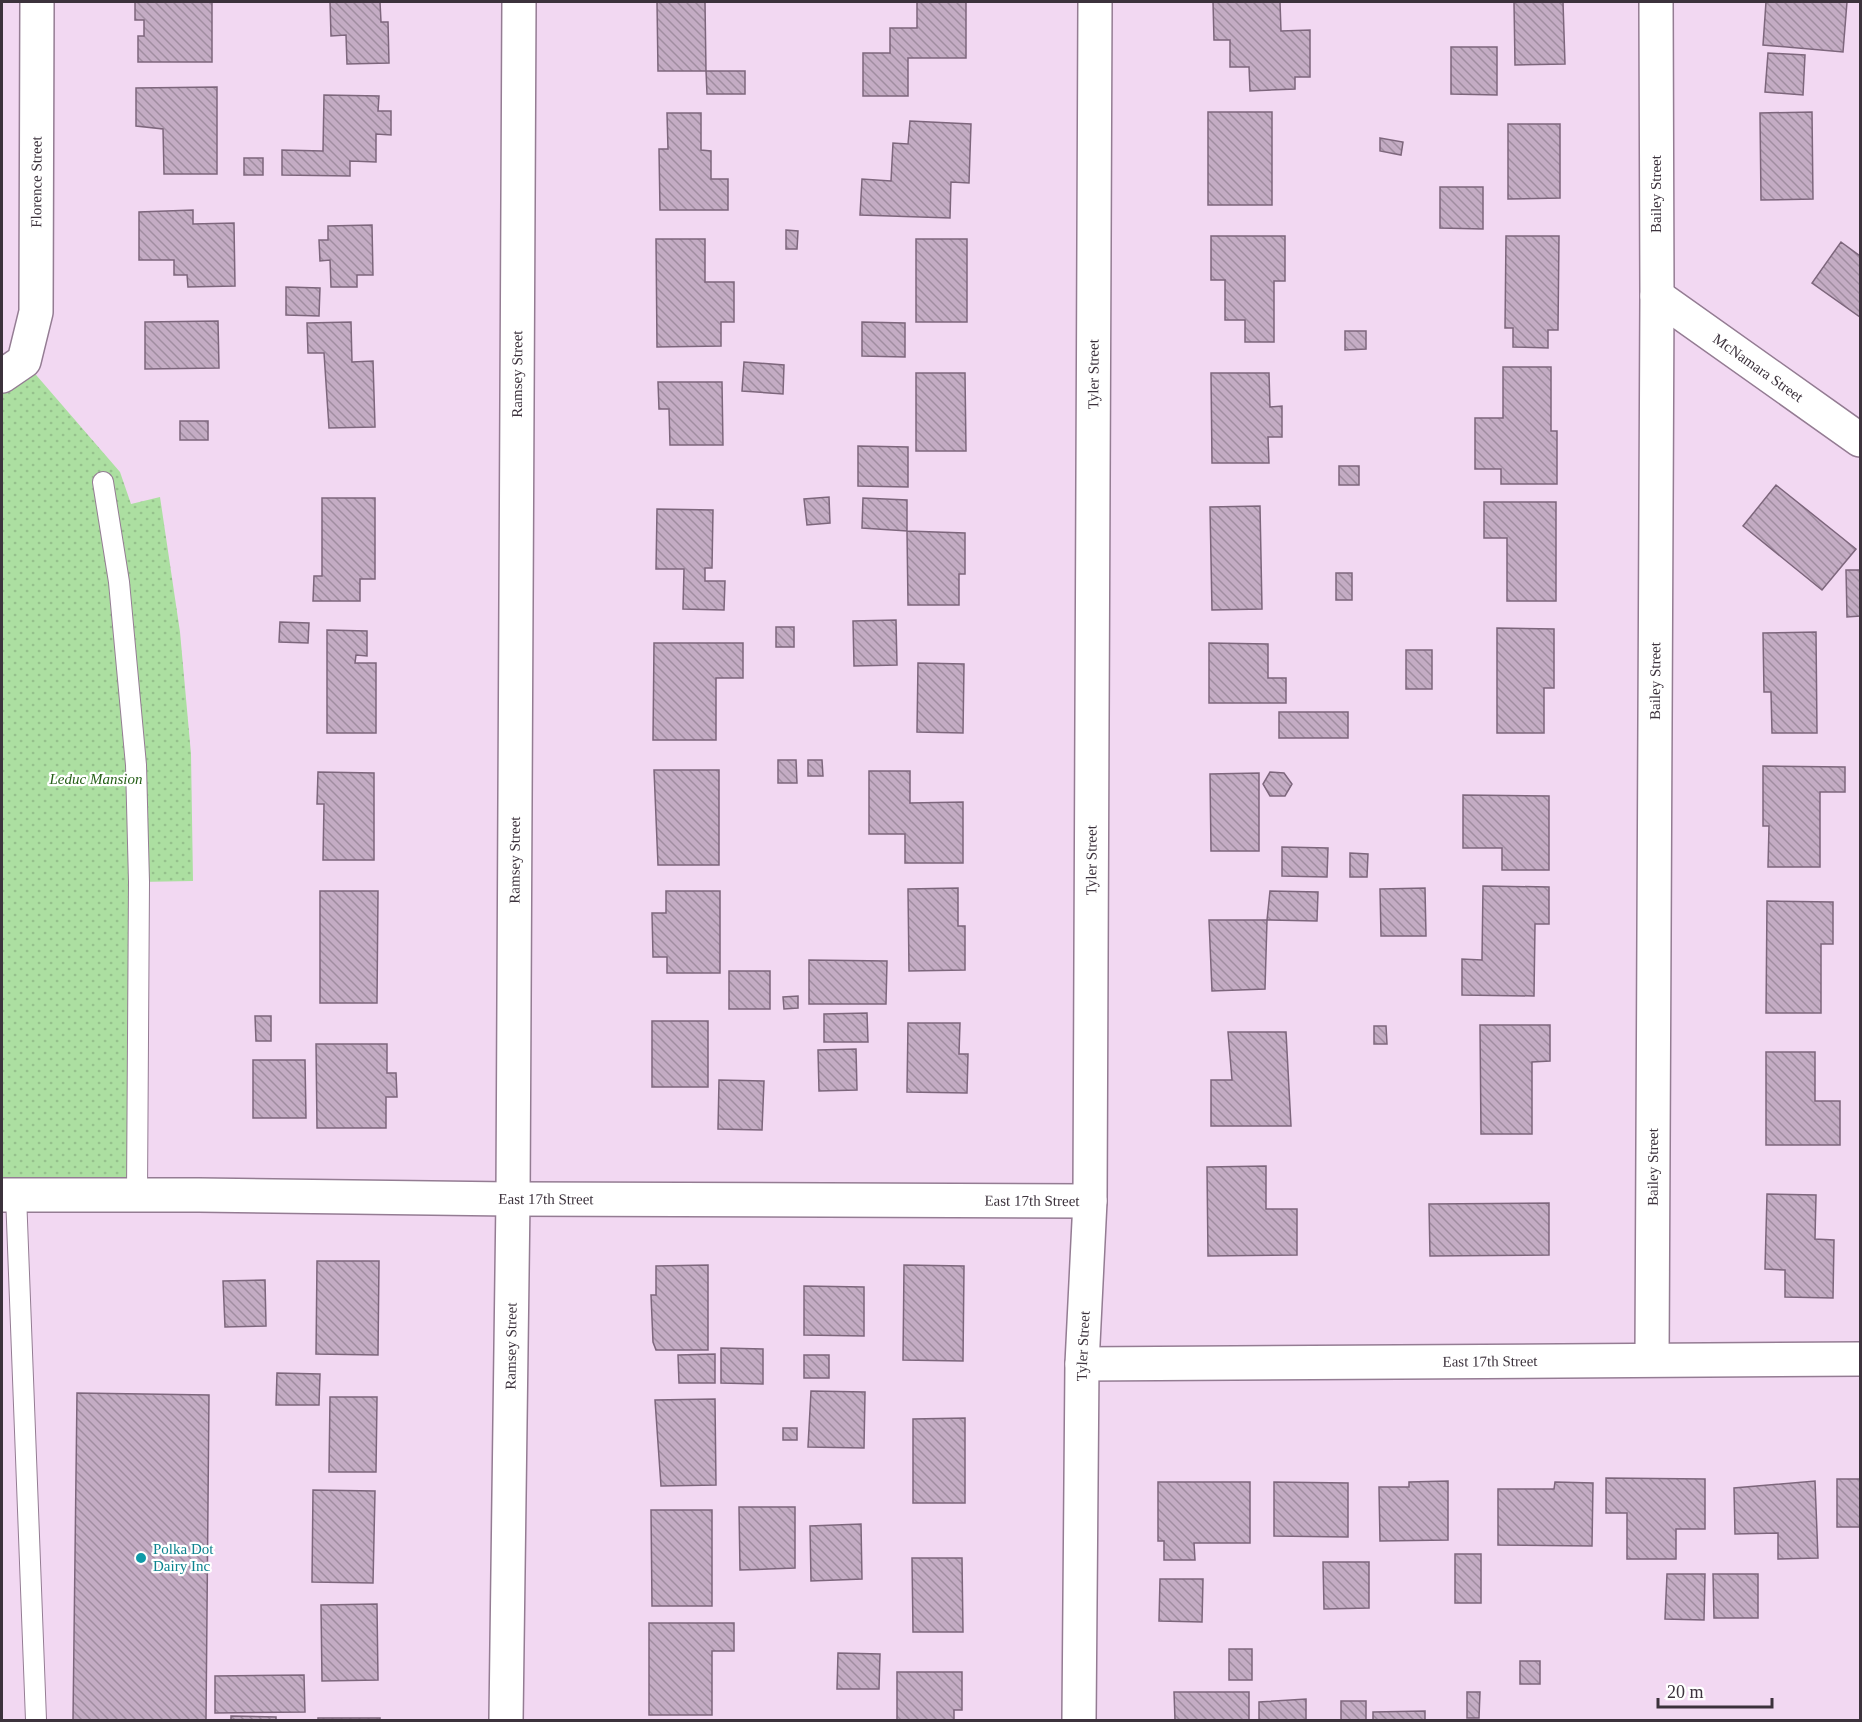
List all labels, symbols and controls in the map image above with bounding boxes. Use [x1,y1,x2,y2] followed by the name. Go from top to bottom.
[28,136,45,228] street label: Florence Street
[1648,154,1664,233] street label: Bailey Street
[509,330,525,418] street label: Ramsey Street
[1710,330,1807,406] street label: McNamara Street
[1085,338,1102,409] street label: Tyler Street
[1647,641,1663,720] street label: Bailey Street
[49,771,142,787] park label: Leduc Mansion
[506,816,523,904] street label: Ramsey Street
[1083,824,1100,895] street label: Tyler Street
[1645,1127,1661,1206] street label: Bailey Street
[498,1191,594,1207] street label: East 17th Street
[984,1193,1080,1209] street label: East 17th Street
[502,1302,520,1390] street label: Ramsey Street
[1074,1310,1093,1381] street label: Tyler Street
[1442,1353,1538,1370] street label: East 17th Street
[153,1541,214,1574] place label: Polka Dot Dairy Inc
[134,1551,148,1565] marker: Polka Dot Dairy Inc
[1658,1671,1772,1709] scale bar
[1667,1682,1704,1702] text: 20 m

